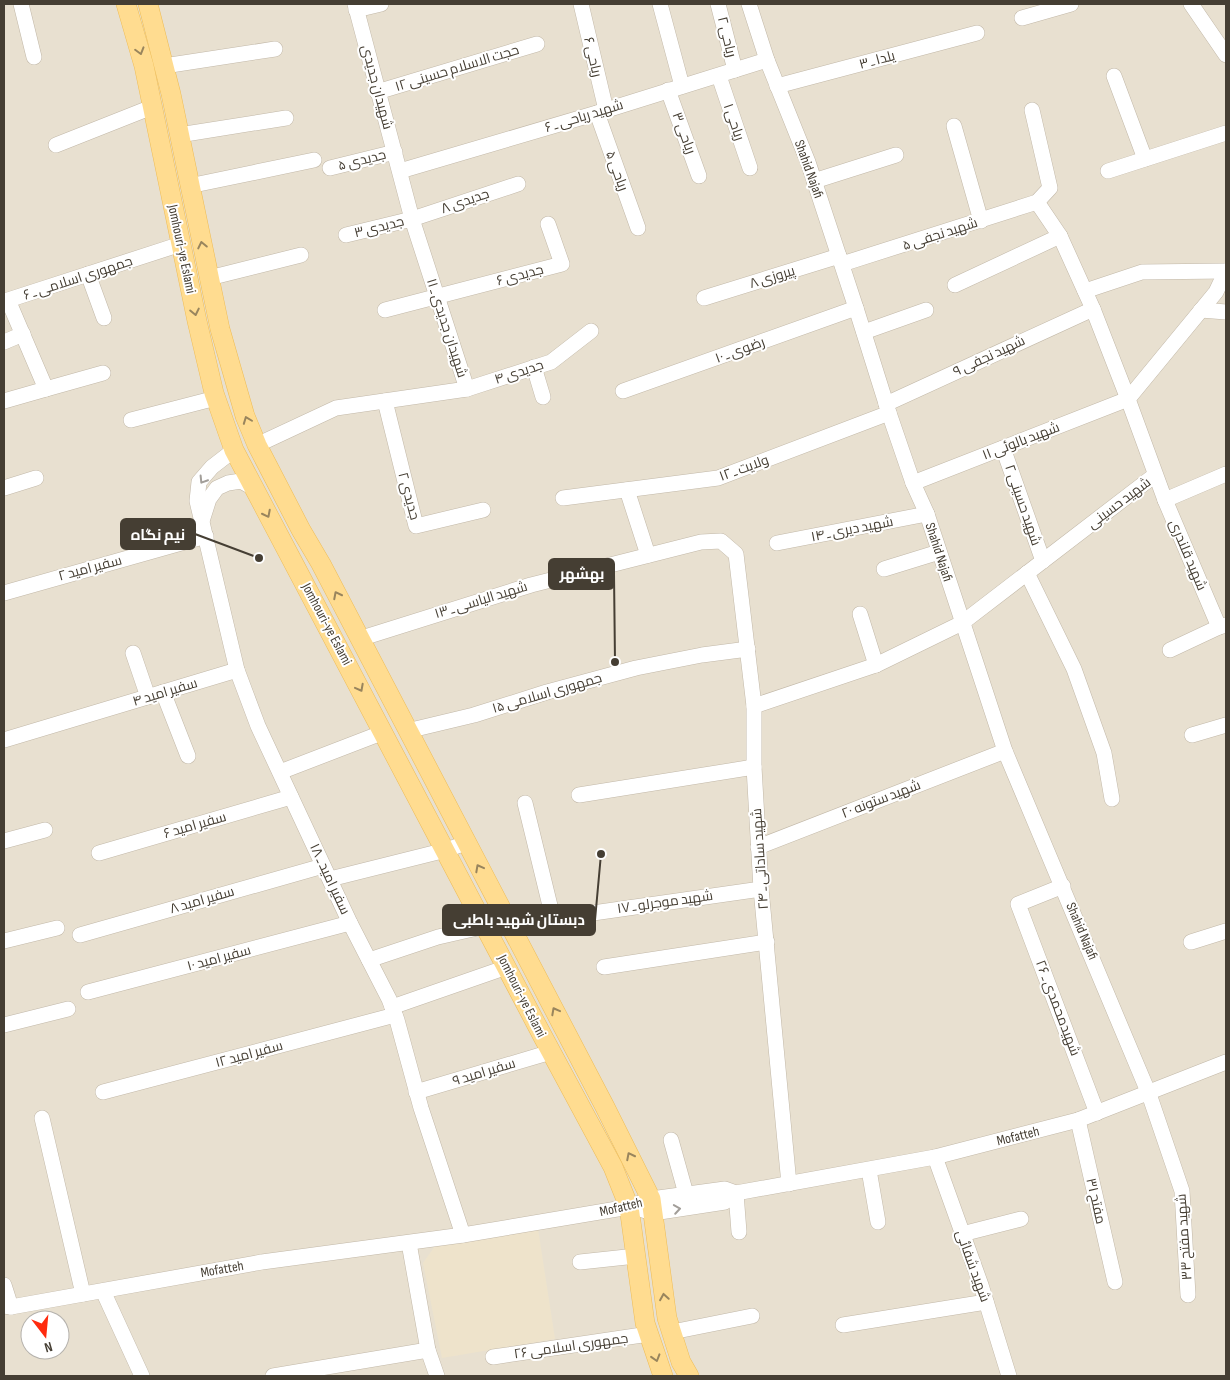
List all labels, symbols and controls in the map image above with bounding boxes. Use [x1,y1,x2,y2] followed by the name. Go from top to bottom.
[714,15,740,59] street label: ریاحی ۲
[580,35,606,79] street label: ریاحی ۶
[393,41,521,96] street label: حجت الاسلام حسینی ۱۲
[358,43,396,131] street label: شهیدان جدیدی
[134,46,144,54] one-way arrow
[857,47,897,73] street label: یلدا ـ ۳
[543,96,625,136] street label: شهید ریاحی ـ ۶
[720,101,748,143] street label: ریاحی ۱
[669,110,699,156] street label: ریاحی ۳
[791,138,827,200] street label: Shahid Najafi
[336,146,388,174] street label: جدیدی ۵
[602,149,632,193] street label: ریاحی ۵
[439,185,491,217] street label: جدیدی ۸
[164,202,200,295] street label: Jomhouri-ye Eslami
[352,213,406,241] street label: جدیدی ۳
[900,214,980,254] street label: شهید نجفی ۵
[197,241,208,250] one-way arrow
[21,252,135,304] street label: جمهوری اسلامی ـ ۶
[495,261,545,289] street label: جدیدی ۶
[747,262,797,293] street label: پیروزی ۸
[423,276,471,380] street label: شهیدان جدیدی ـ ۱۱
[189,308,200,317] one-way arrow
[950,332,1028,380] street label: شهید نجفی ۹
[713,333,767,367] street label: رضوی ـ ۱۰
[492,356,546,388] street label: جدیدی ۴
[243,416,253,424] one-way arrow
[980,418,1062,464] street label: شهید بالوئی ۱۱
[717,451,771,485] street label: ولایت ـ ۱۲
[1001,462,1045,548] street label: شهید حسینی ۲
[394,470,424,522] street label: جدیدی ۲
[1084,474,1154,532] street label: شهید حسینی
[199,475,209,484] one-way arrow
[261,508,271,517] one-way arrow
[809,513,895,545] street label: شهید دیری ـ ۱۴
[1165,517,1211,593] street label: شهید قلندری
[121,519,195,549] callout: نیم نگاه
[922,521,956,583] street label: Shahid Najafi
[131,526,185,545] text: نیم نگاه
[56,551,124,585] street label: سفیر امید ۲
[549,559,614,589] callout: بهشهر
[559,565,604,584] text: بهشهر
[433,578,529,622] street label: شهید الیاسی ـ ۱۳
[298,579,356,668] street label: Jomhouri-ye Eslami
[333,592,343,601] one-way arrow
[490,669,604,717] street label: جمهوری اسلامی ۱۵
[131,674,199,710] street label: سفیر امید ۴
[354,682,364,691] one-way arrow
[839,776,923,822] street label: شهید ستونه ۲۰
[162,808,228,842] street label: سفیر امید ۶
[748,808,772,910] street label: شهید ساداتی ـ ۲۴
[306,841,354,917] street label: سفیر امید ـ ۱۸
[475,864,485,873] one-way arrow
[168,883,236,917] street label: سفیر امید ۸
[616,887,714,917] street label: شهید موجرلو ـ ۱۷
[1062,900,1102,962] street label: Shahid Najafi
[443,905,595,935] callout: دبستان شهید باطبی
[453,911,585,930] text: دبستان شهید باطبی
[185,941,253,975] street label: سفیر امید ۱۰
[493,951,550,1040] street label: Jomhouri-ye Eslami
[1032,958,1084,1058] street label: شهیدمحمدی ـ ۲۶
[551,1008,561,1017] one-way arrow
[213,1037,285,1071] street label: سفیر امید ۱۲
[450,1054,518,1090] street label: سفیر امید ۹
[995,1123,1041,1149] street label: Mofatteh
[626,1152,636,1161] one-way arrow
[1082,1176,1110,1226] street label: مفتح ۳۱
[1172,1193,1196,1281] street label: شهید مفتح ۳۳
[598,1194,644,1220] street label: Mofatteh
[673,1204,681,1215] one-way arrow
[952,1228,994,1304] street label: شهید شفائی
[199,1257,245,1281] street label: Mofatteh
[659,1293,670,1301] one-way arrow
[20,1310,70,1360] north arrow
[513,1330,629,1362] street label: جمهوری اسلامی ۲۶
[43,1338,54,1356] text: N
[650,1353,660,1361] one-way arrow

